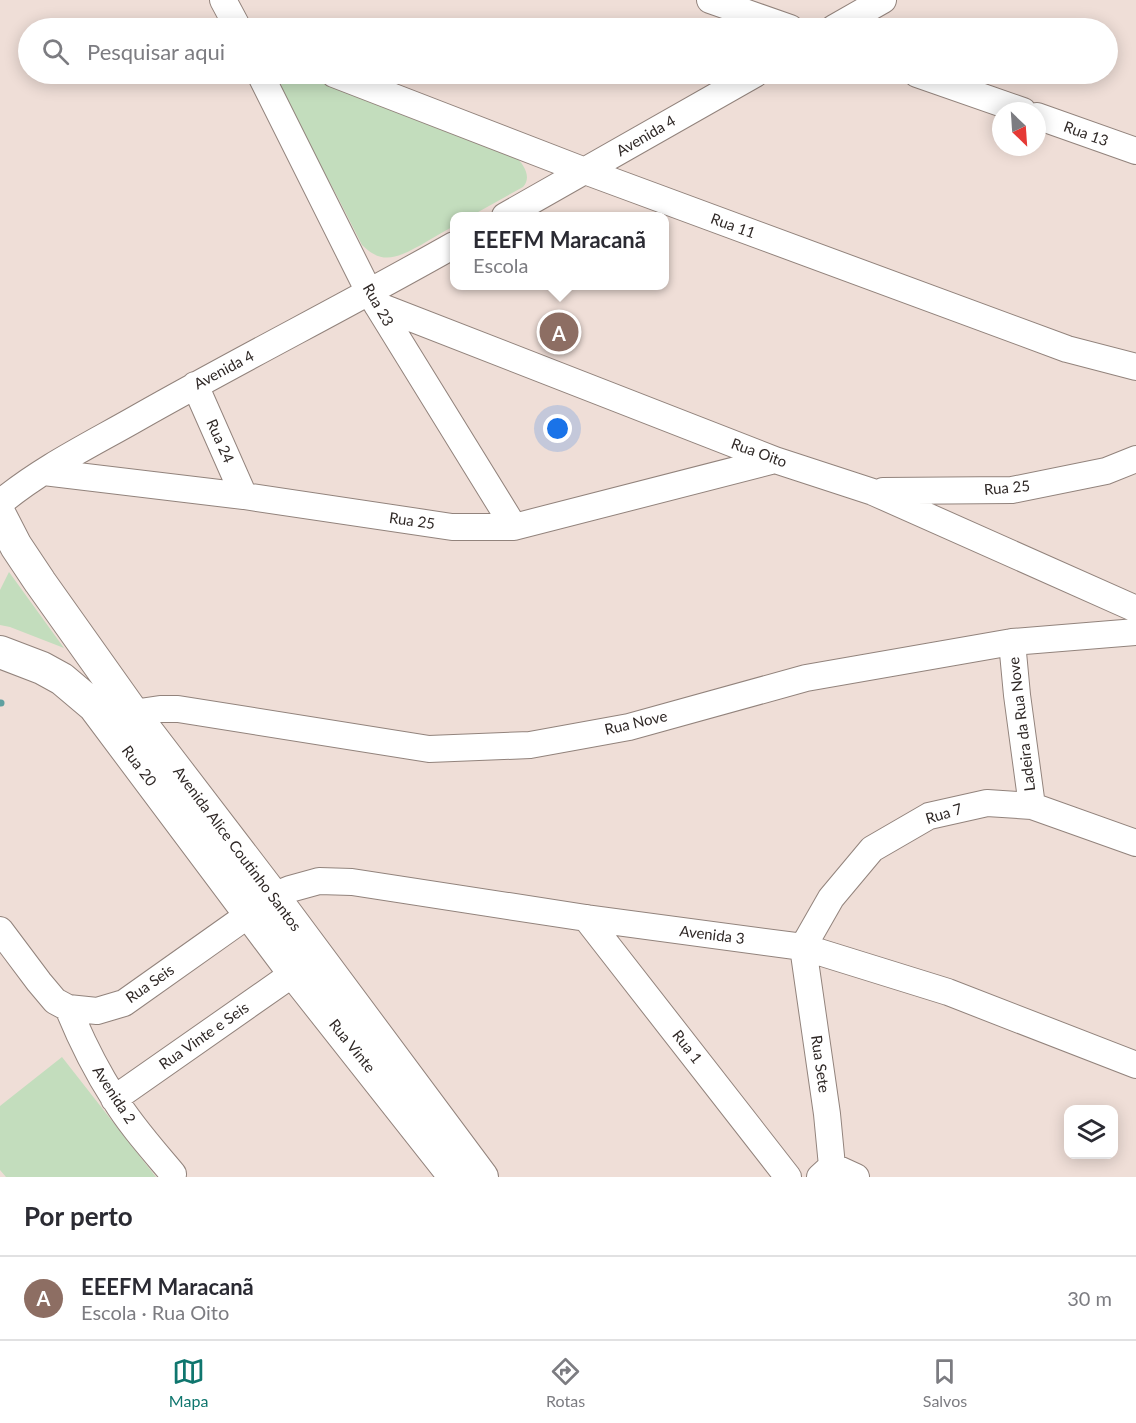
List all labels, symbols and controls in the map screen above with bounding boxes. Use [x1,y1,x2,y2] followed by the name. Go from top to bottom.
[18,18,1118,84] search box
[39,35,72,68] icon: search
[87,38,225,65] text: Pesquisar aqui
[992,102,1046,156] north arrow
[613,111,679,159] street label: Avenida 4
[1062,117,1111,149] street label: Rua 13
[709,209,758,241] street label: Rua 11
[450,212,669,290] popup
[473,226,646,253] text: EEEFM Maracanã
[473,253,529,277] text: Escola
[360,280,398,329] street label: Rua 23
[540,310,578,354] pin: A
[190,346,257,392] street label: Avenida 4
[543,414,572,443] your location
[203,416,239,466] street label: Rua 24
[729,434,790,470] street label: Rua Oito
[983,476,1031,498] street label: Rua 25
[388,508,436,532] street label: Rua 25
[1004,656,1038,792] street label: Ladeira da Rua Nove
[603,706,669,738] street label: Rua Nove
[119,742,161,789] street label: Rua 20
[170,763,306,934] street label: Avenida Alice Coutinho Santos
[923,799,965,827] street label: Rua 7
[679,921,746,947] street label: Avenida 3
[122,960,177,1006] street label: Rua Seis
[155,998,252,1073] street label: Rua Vinte e Seis
[326,1015,380,1076] street label: Rua Vinte
[669,1026,706,1067] street label: Rua 1
[808,1034,834,1094] street label: Rua Sete
[89,1062,140,1127] street label: Avenida 2
[1064,1105,1118,1159] map controls
[1064,1105,1118,1159] button: layers
[24,1200,133,1232] text: Por perto
[81,1273,254,1300] text: EEEFM Maracanã
[37,1286,50,1310] text: A
[1067,1286,1112,1310] text: 30 m
[81,1300,229,1324] text: Escola · Rua Oito
[169,1355,208,1410] tab: Mapa
[546,1355,585,1410] tab: Rotas
[923,1355,967,1410] tab: Salvos

